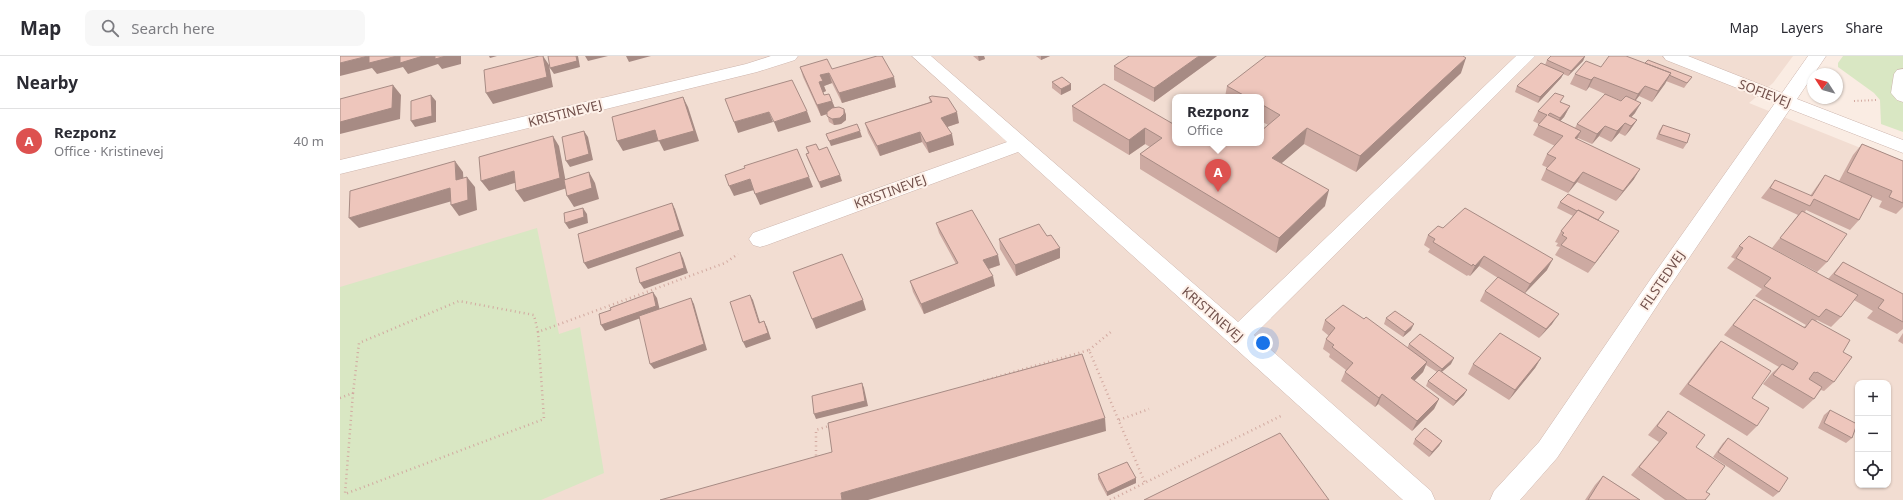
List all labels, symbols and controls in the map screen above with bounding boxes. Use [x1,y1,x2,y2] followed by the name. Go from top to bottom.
[85,10,365,46] search box
[20,15,61,41] text: Map
[99,17,121,39] icon: search
[131,18,215,38] text: Search here
[1730,18,1759,37] text: Map
[1781,18,1823,37] text: Layers
[1845,18,1883,37] text: Share
[1807,68,1843,104] north arrow
[16,71,78,94] text: Nearby
[1736,75,1794,111] street label: SOFIEVEJ
[1172,94,1264,146] popup
[526,95,604,131] street label: KRISTINEVEJ
[1187,101,1249,121] text: Rezponz
[1187,121,1223,139] text: Office
[54,122,116,142] text: Rezponz
[25,132,34,150] text: A
[294,132,324,150] text: 40 m
[54,142,164,160] text: Office · Kristinevej
[1205,159,1231,192] pin: A
[851,170,929,212] street label: KRISTINEVEJ
[1635,247,1689,313] street label: FILSTEDVEJ
[1178,282,1248,346] street label: KRISTINEVEJ
[1253,333,1273,353] your location
[1855,380,1891,488] map controls
[1855,380,1891,416] button: +
[1855,416,1891,452] button: −
[1855,452,1891,488] button: locate

